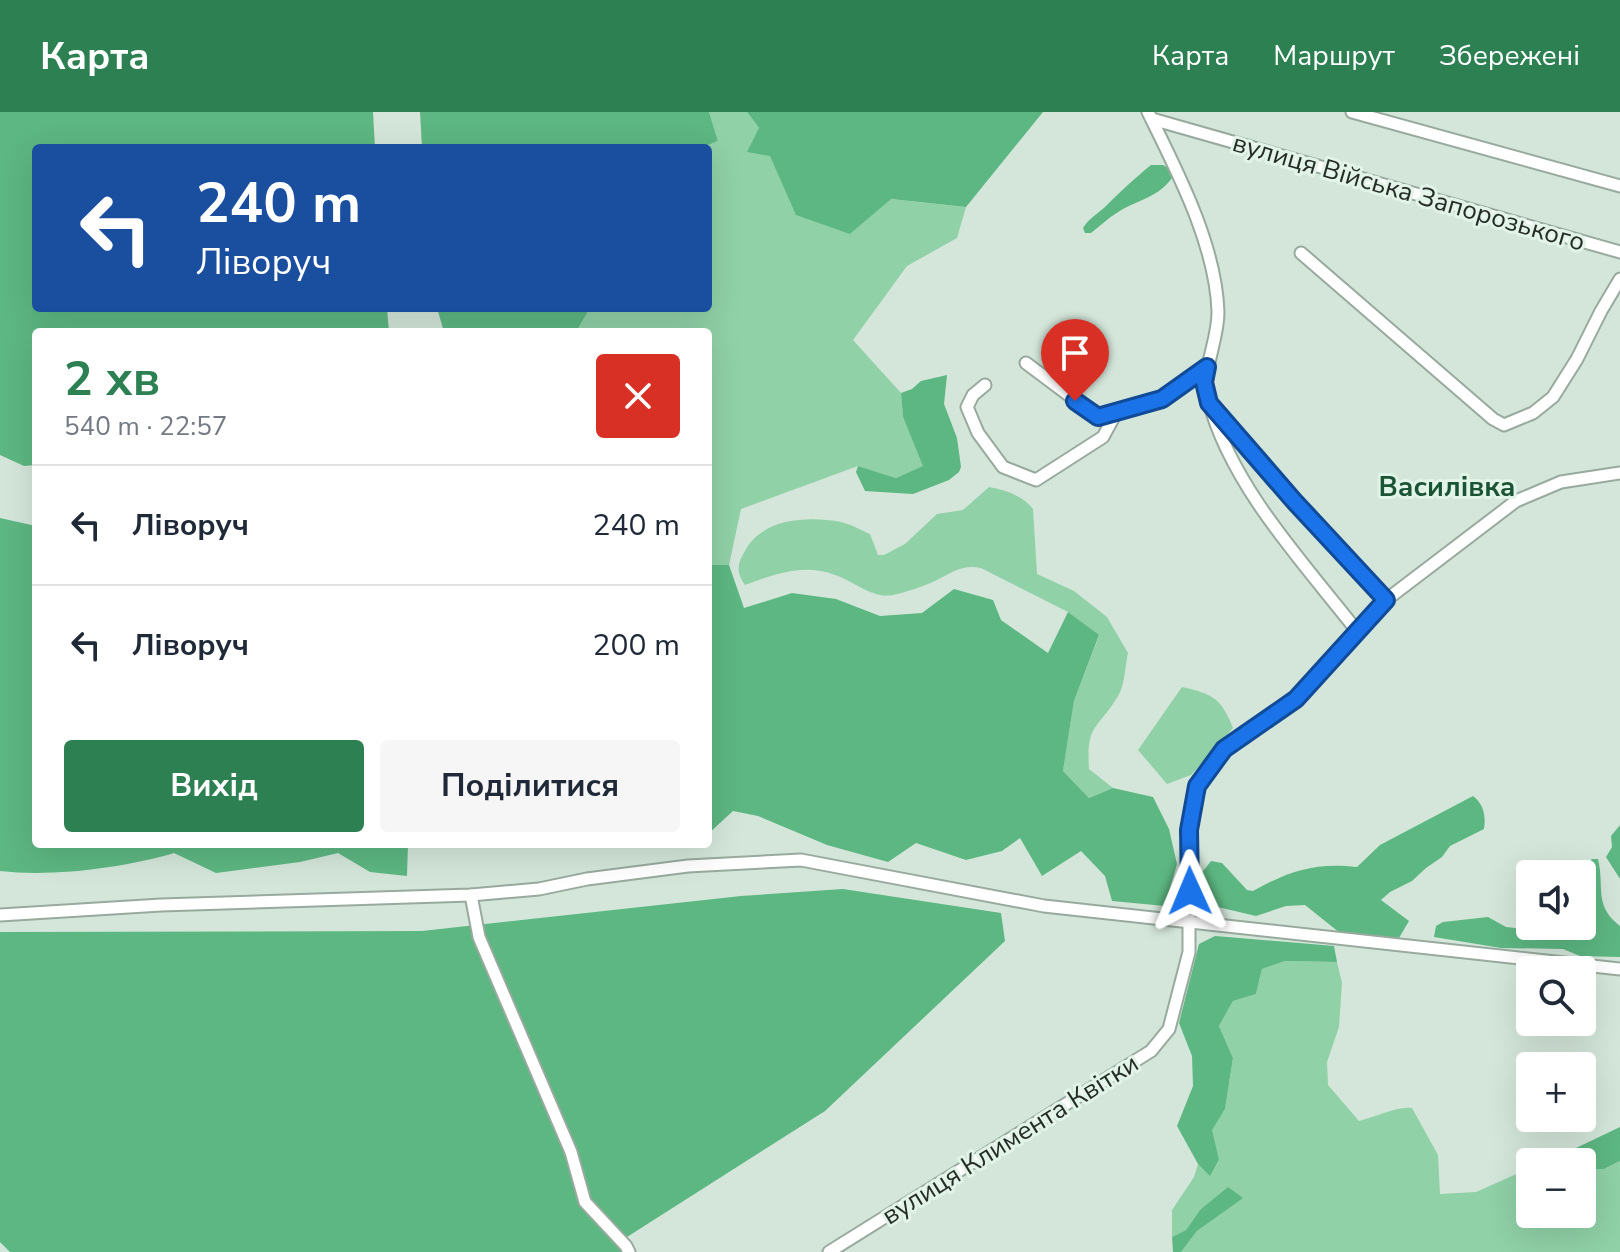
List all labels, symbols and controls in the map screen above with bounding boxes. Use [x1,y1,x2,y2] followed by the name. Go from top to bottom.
[40,31,150,82] text: Карта
[1152,37,1229,75] text: Карта
[1273,37,1395,75] text: Маршрут
[1439,37,1580,75] text: Збережені
[1229,125,1589,260] street label: вулиця Війська Запорозького
[196,165,361,242] text: 240 m
[64,176,168,280] icon: left
[196,238,331,287] text: Ліворуч
[1041,319,1109,401] pin
[1053,331,1097,375] icon: arrive
[64,346,160,412] text: 2 хв
[596,354,680,438] button: close
[64,409,227,444] text: 540 m · 22:57
[1378,468,1516,506] district label: Василівка
[64,503,108,547] icon: left
[132,505,249,546] text: Ліворуч
[593,505,680,546] text: 240 m
[64,623,108,667] icon: left
[132,625,249,666] text: Ліворуч
[593,625,680,666] text: 200 m
[64,740,364,832] button: Вихід
[380,740,680,832] button: Поділитися
[1148,849,1232,933] position arrow
[1516,860,1596,1228] map controls
[1516,860,1596,940] button: sound
[1516,956,1596,1036] button: search
[875,1046,1145,1233] street label: вулиця Климента Квітки
[1516,1052,1596,1132] button: +
[1516,1148,1596,1228] button: −

